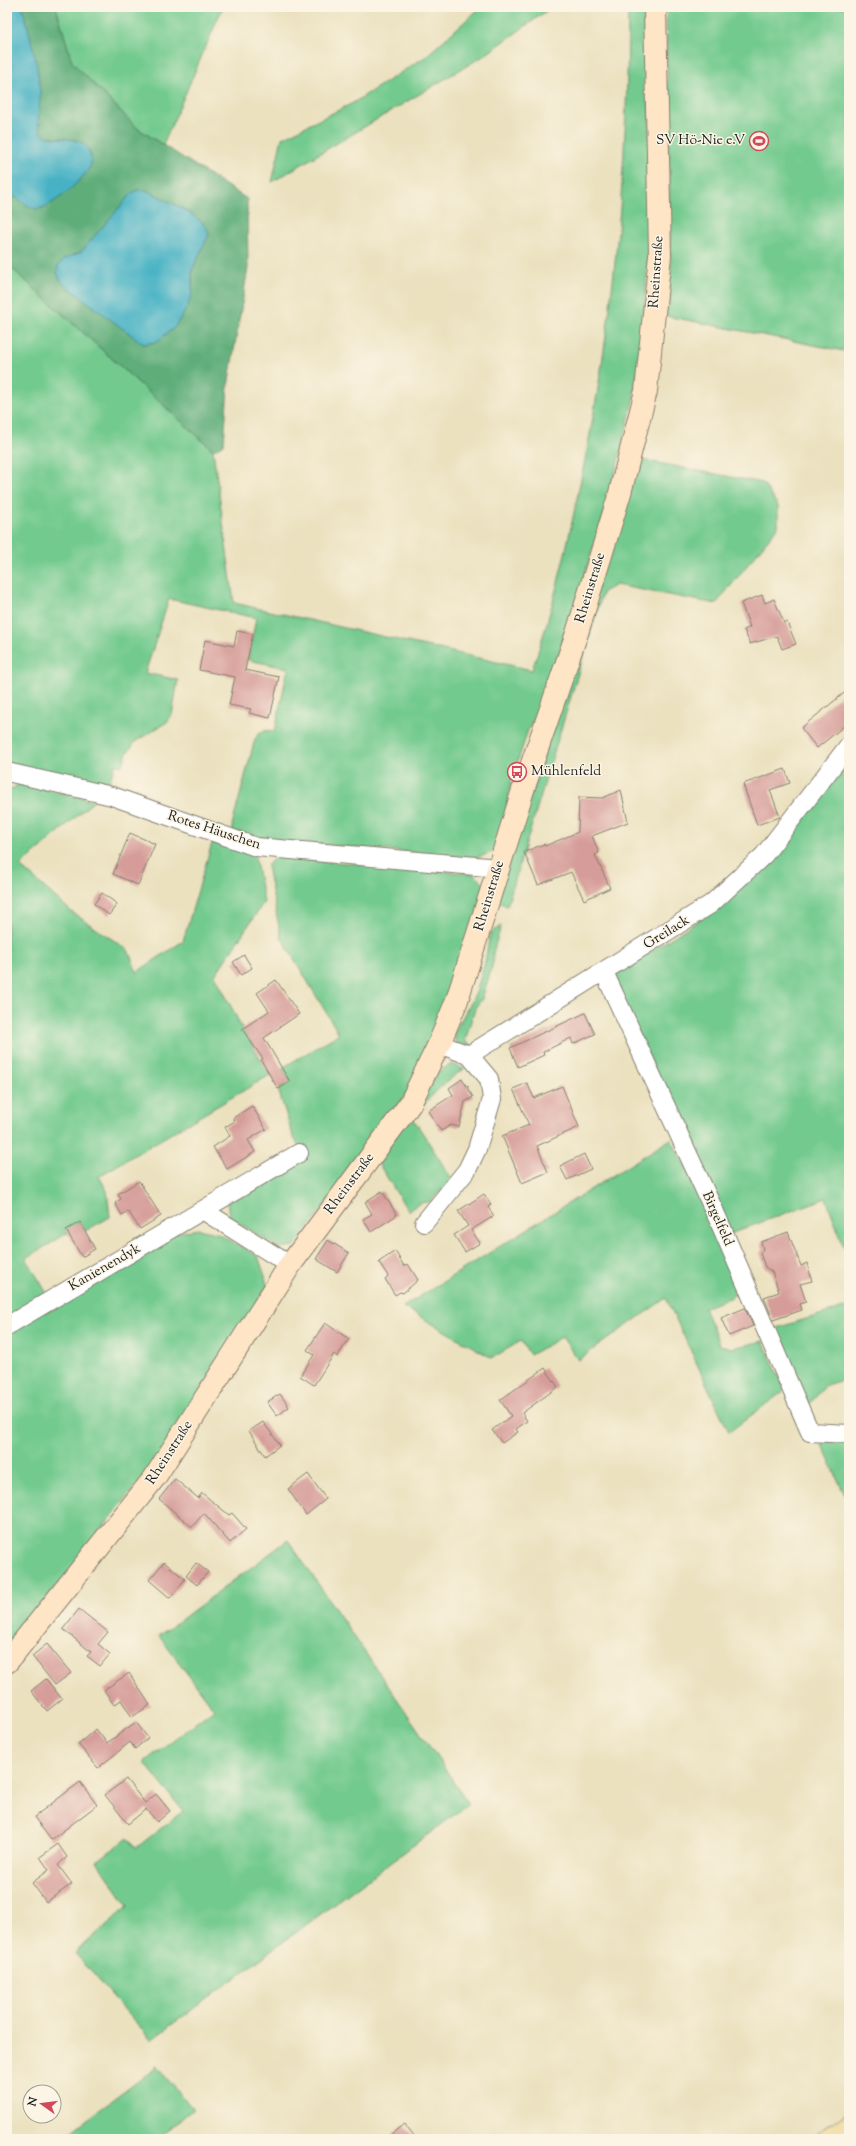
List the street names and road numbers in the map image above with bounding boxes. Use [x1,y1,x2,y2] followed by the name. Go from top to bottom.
[644,235,670,309] street label: Rheinstraße
[571,550,611,626] street label: Rheinstraße
[165,806,263,856] street label: Rotes Häuschen
[470,858,510,934] street label: Rheinstraße
[640,911,694,955] street label: Greilack
[320,1149,380,1219] street label: Rheinstraße
[696,1189,738,1250] street label: Birgelfeld
[65,1239,145,1297] street label: Kanienendyk
[142,1417,198,1489] street label: Rheinstraße

